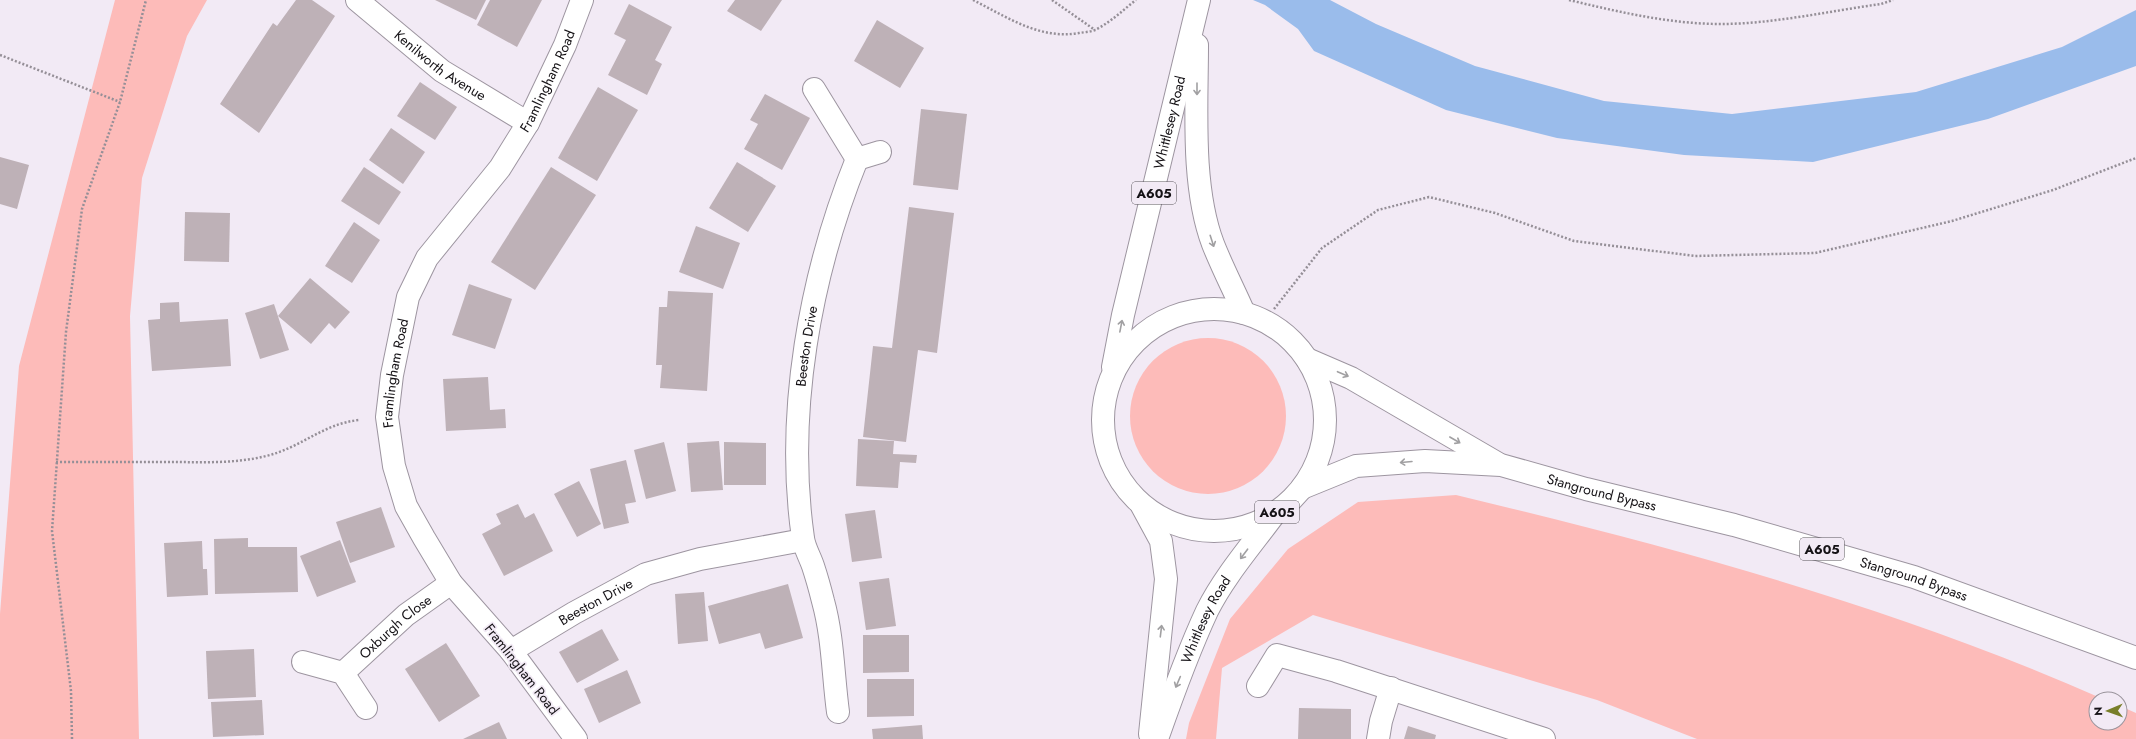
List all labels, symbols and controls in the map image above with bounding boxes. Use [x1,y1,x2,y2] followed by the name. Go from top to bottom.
[390,25,490,105] street label: Kenilworth Avenue
[515,27,580,136] street label: Framlingham Road
[1149,74,1190,171] street label: Whittlesey Road
[1193,82,1201,95] one-way arrow
[1132,182,1176,204] road number: A605
[1209,234,1216,247] one-way arrow
[790,304,822,388] street label: Beeston Drive
[377,317,413,429] street label: Framlingham Road
[1117,320,1125,333] one-way arrow
[1337,371,1349,378] one-way arrow
[1449,436,1461,444] one-way arrow
[1400,459,1413,466] one-way arrow
[1545,468,1659,516] street label: Stanground Bypass
[1255,501,1299,523] road number: A605
[1800,538,1844,560] road number: A605
[1240,549,1248,560] one-way arrow
[1858,552,1971,606] street label: Stanground Bypass
[1176,572,1235,666] street label: Whittlesey Road
[555,573,636,630] street label: Beeston Drive
[355,590,436,663] street label: Oxburgh Close
[480,619,564,719] street label: Framlingham Road
[1158,625,1165,638] one-way arrow
[1174,675,1182,687] one-way arrow
[2088,691,2128,731] north arrow
[2090,707,2106,716] text: N

